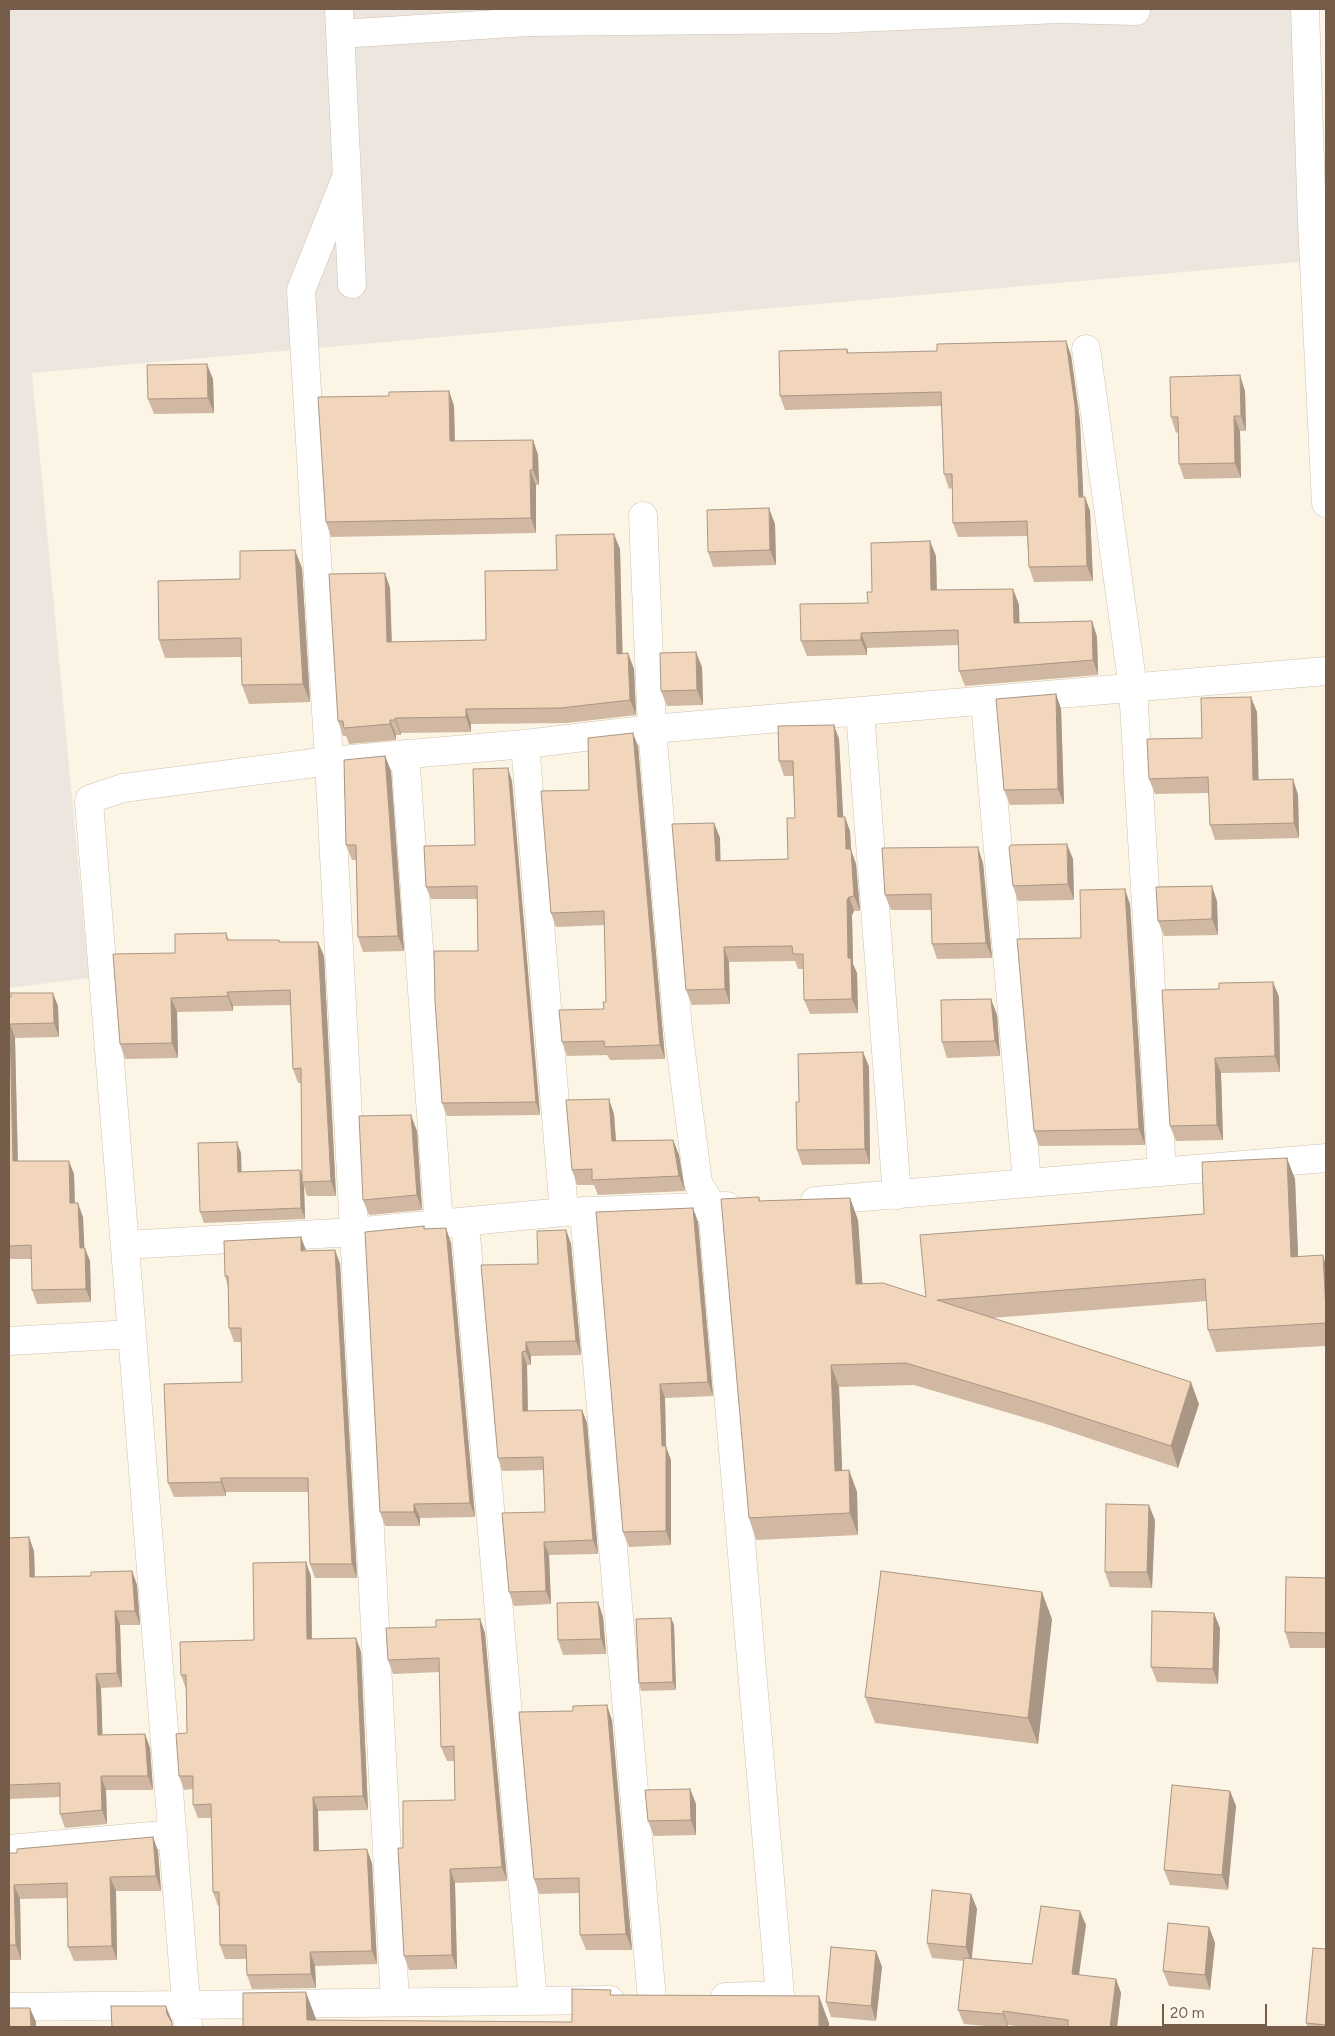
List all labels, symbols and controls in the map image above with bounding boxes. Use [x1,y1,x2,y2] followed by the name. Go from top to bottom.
[1165,1994,1270,2026] scale bar
[1170,2004,1204,2022] text: 20 m

